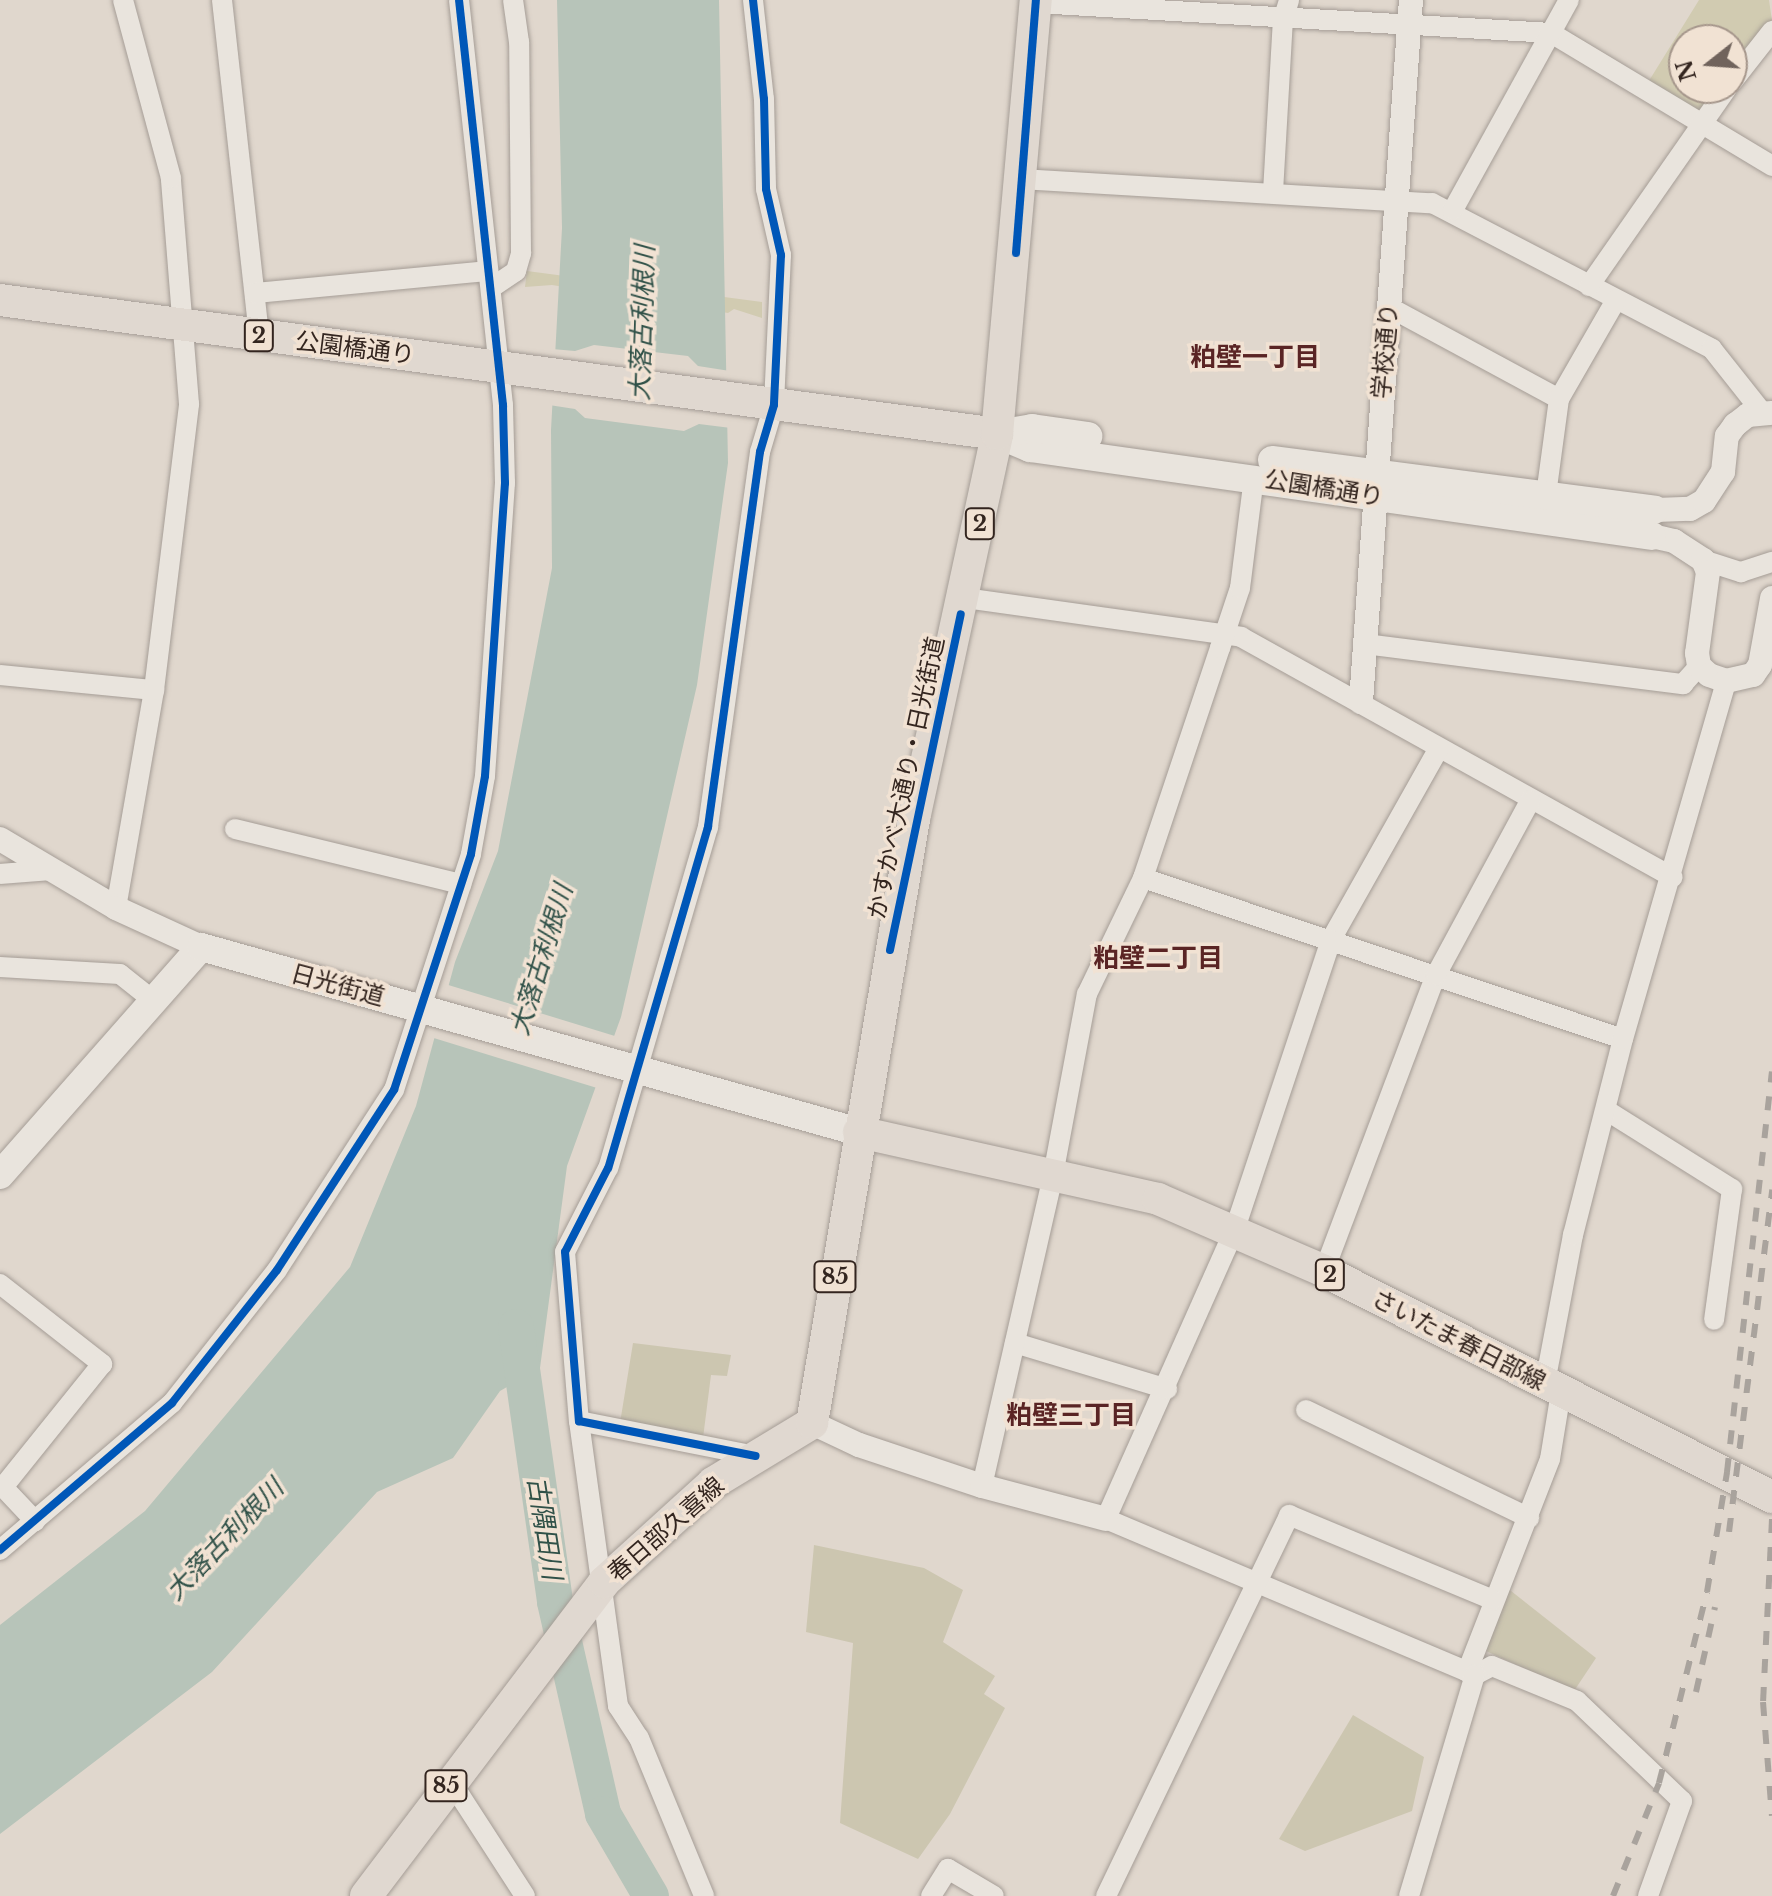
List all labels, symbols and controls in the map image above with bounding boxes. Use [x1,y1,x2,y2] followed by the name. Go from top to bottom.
[1668,24,1748,104] north arrow
[1671,57,1702,84] text: N
[625,245,661,401] water label: 大落古利根川
[1366,302,1404,400] street label: 学校通り
[243,318,275,354] road number: 2
[294,326,416,370] street label: 公園橋通り
[1190,342,1320,374] district label: 粕壁一丁目
[1262,464,1386,512] street label: 公園橋通り
[964,506,996,542] road number: 2
[862,634,950,922] street label: かすかべ大通り・日光街道
[504,881,580,1039] water label: 大落古利根川
[1093,943,1223,975] district label: 粕壁二丁目
[288,959,388,1011] street label: 日光街道
[1314,1257,1346,1293] road number: 2
[813,1259,857,1295] road number: 85
[1367,1284,1551,1396] street label: さいたま春日部線
[1006,1400,1136,1432] district label: 粕壁三丁目
[602,1471,730,1587] street label: 春日部久喜線
[160,1473,290,1607] water label: 大落古利根川
[520,1474,568,1582] water label: 古隅田川
[424,1768,468,1804] road number: 85

